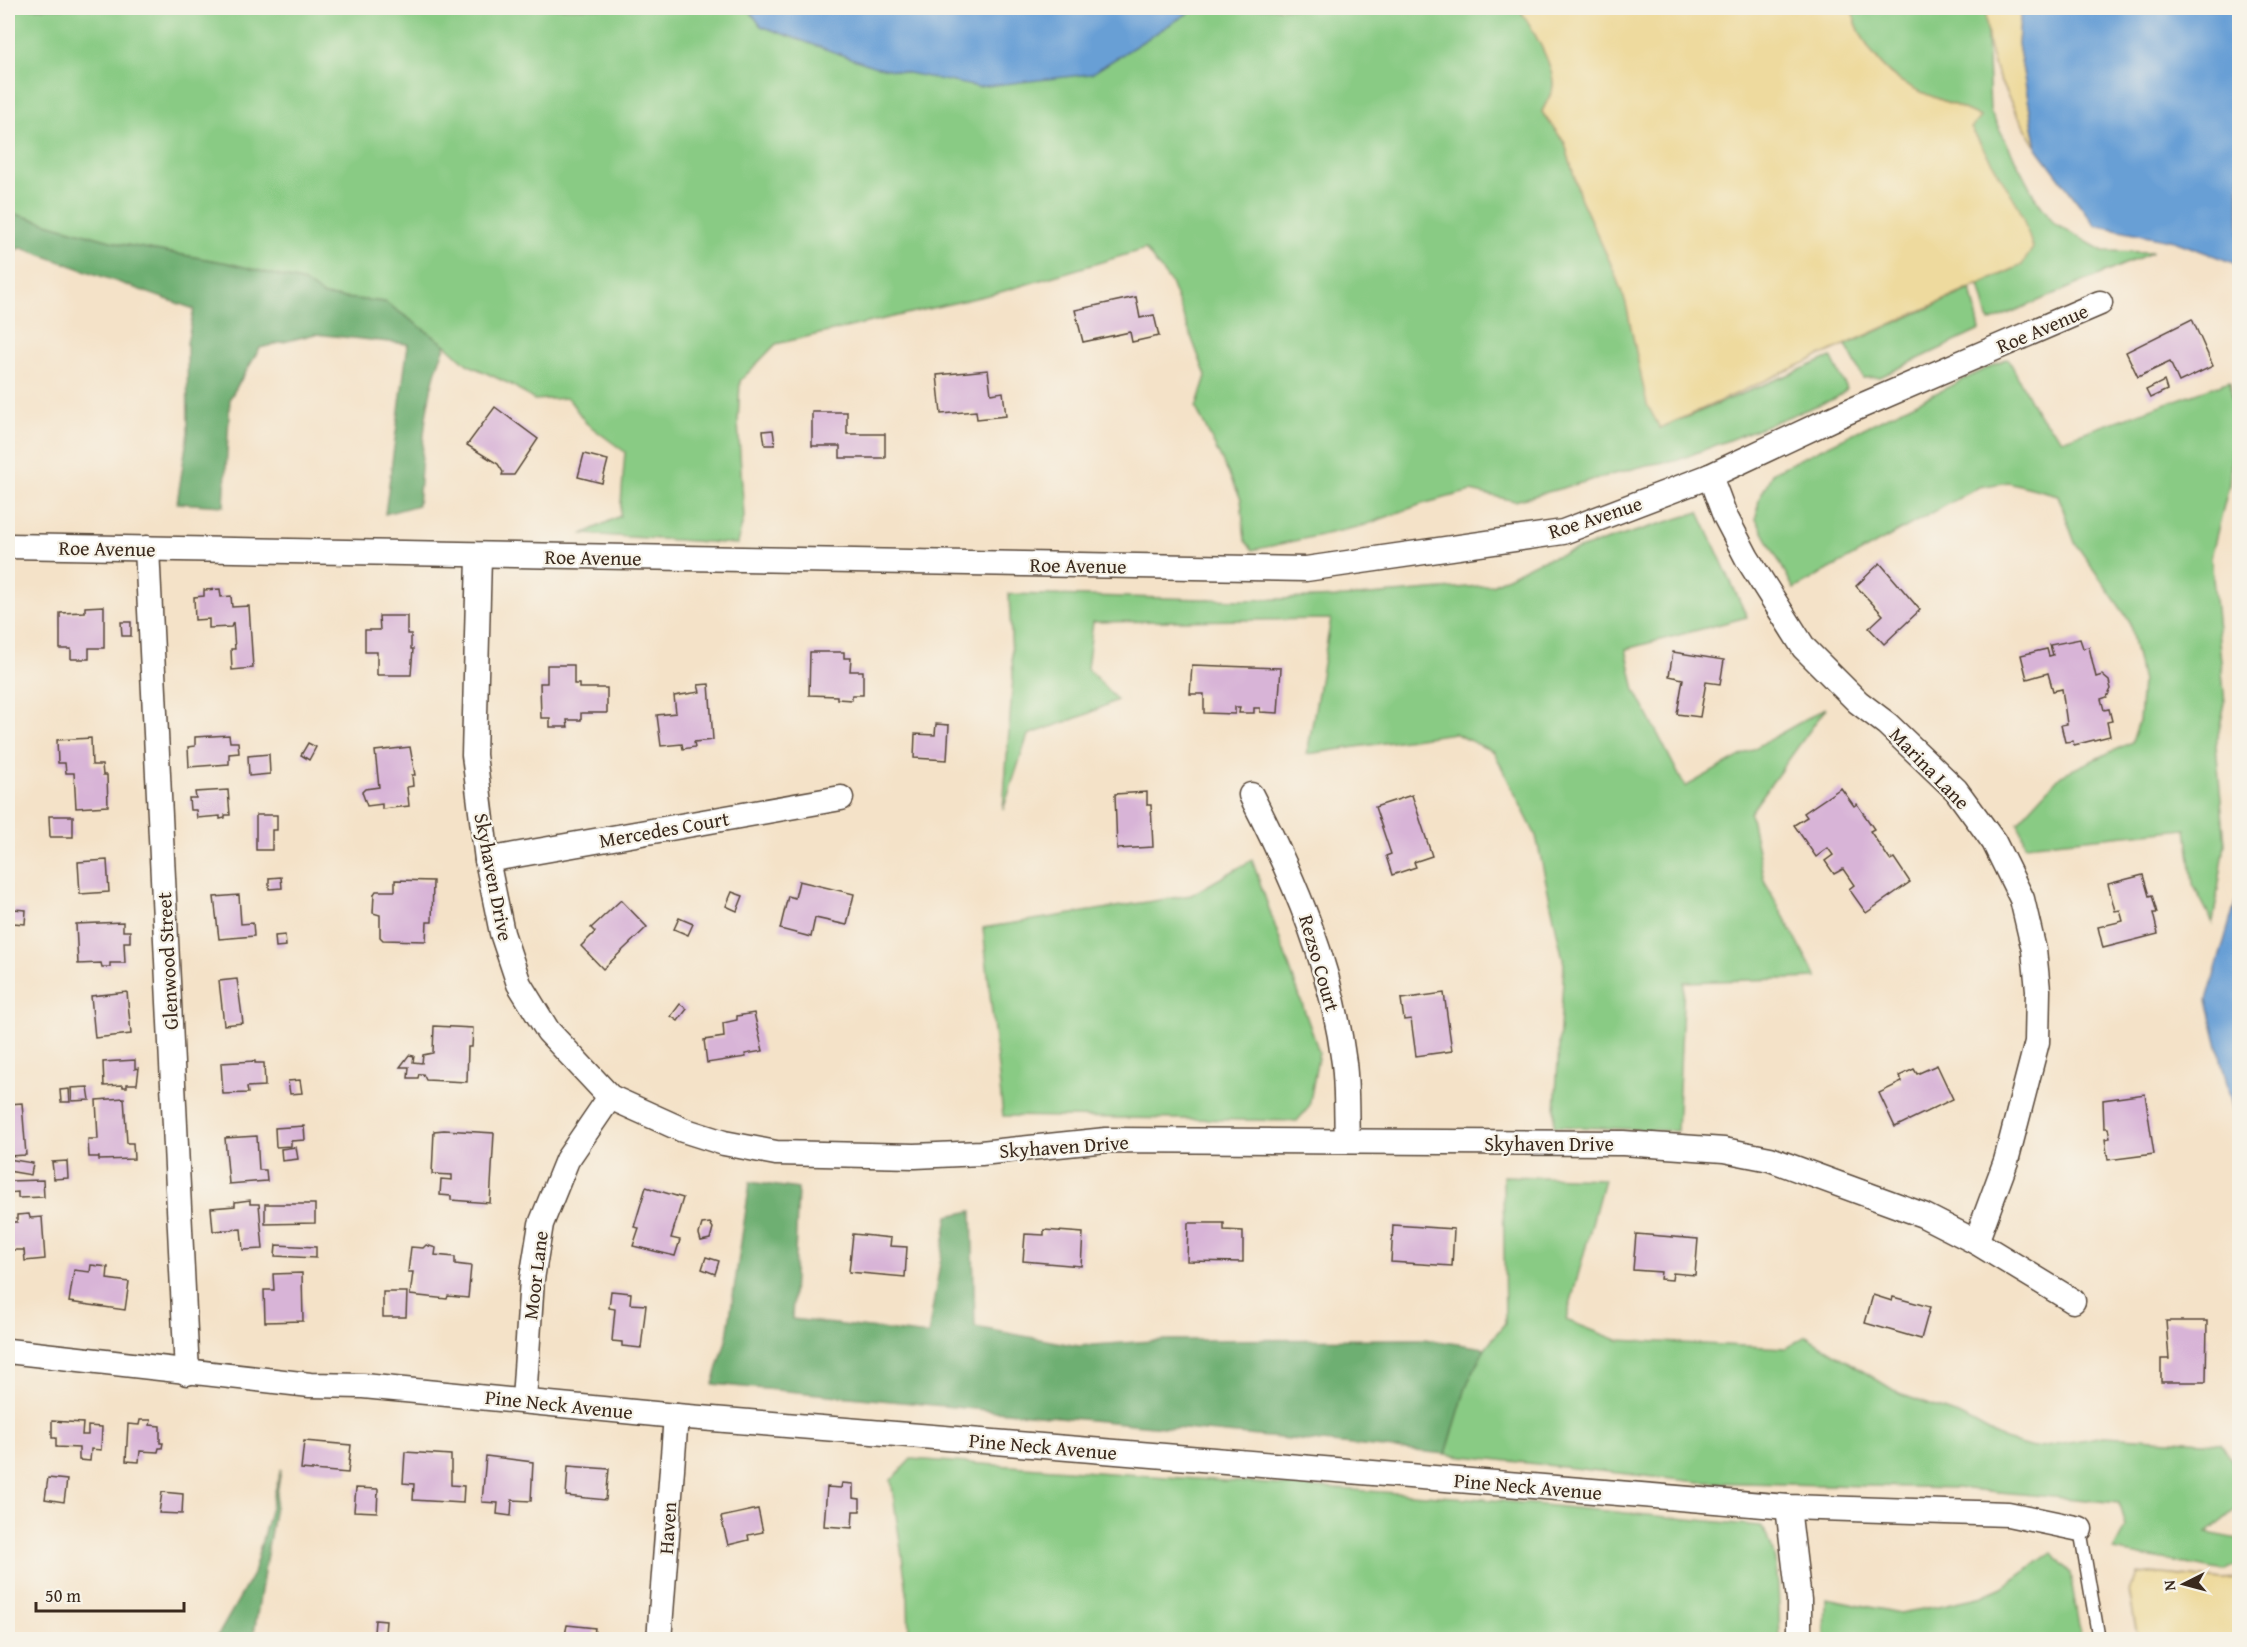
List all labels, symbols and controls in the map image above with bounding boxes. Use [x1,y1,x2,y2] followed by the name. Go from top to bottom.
[1992,296,2092,360] street label: Roe Avenue
[1544,488,1646,546] street label: Roe Avenue
[58,533,156,563] street label: Roe Avenue
[544,542,642,572] street label: Roe Avenue
[1029,550,1127,580] street label: Roe Avenue
[1883,720,1977,816] street label: Marina Lane
[597,803,731,855] street label: Mercedes Court
[467,811,521,943] street label: Skyhaven Drive
[149,891,185,1031] street label: Glenwood Street
[1292,911,1348,1015] street label: Rezso Court
[998,1127,1130,1165] street label: Skyhaven Drive
[1484,1129,1614,1158] street label: Skyhaven Drive
[515,1229,555,1321] street label: Moor Lane
[484,1382,634,1426] street label: Pine Neck Avenue
[968,1425,1118,1467] street label: Pine Neck Avenue
[1453,1465,1603,1507] street label: Pine Neck Avenue
[651,1501,683,1555] street label: Haven
[2154,1554,2214,1614] north arrow
[36,1575,184,1613] scale bar
[2157,1579,2182,1592] text: N
[45,1582,81,1609] text: 50 m

